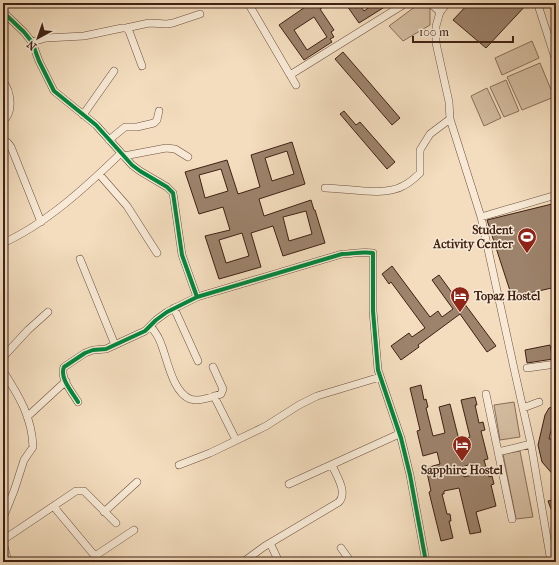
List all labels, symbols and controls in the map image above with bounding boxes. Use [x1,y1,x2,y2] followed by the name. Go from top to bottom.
[18,18,58,58] north arrow
[413,18,513,44] scale bar
[419,25,449,39] text: 100 m
[24,37,39,53] text: N
[432,223,514,252] place label: Student Activity Center
[516,226,538,254] sports icon: Student Activity Center
[449,285,471,313] hotel icon: Topaz Hostel
[473,289,541,304] place label: Topaz Hostel
[451,434,473,462] hotel icon: Sapphire Hostel
[421,463,504,478] place label: Sapphire Hostel

